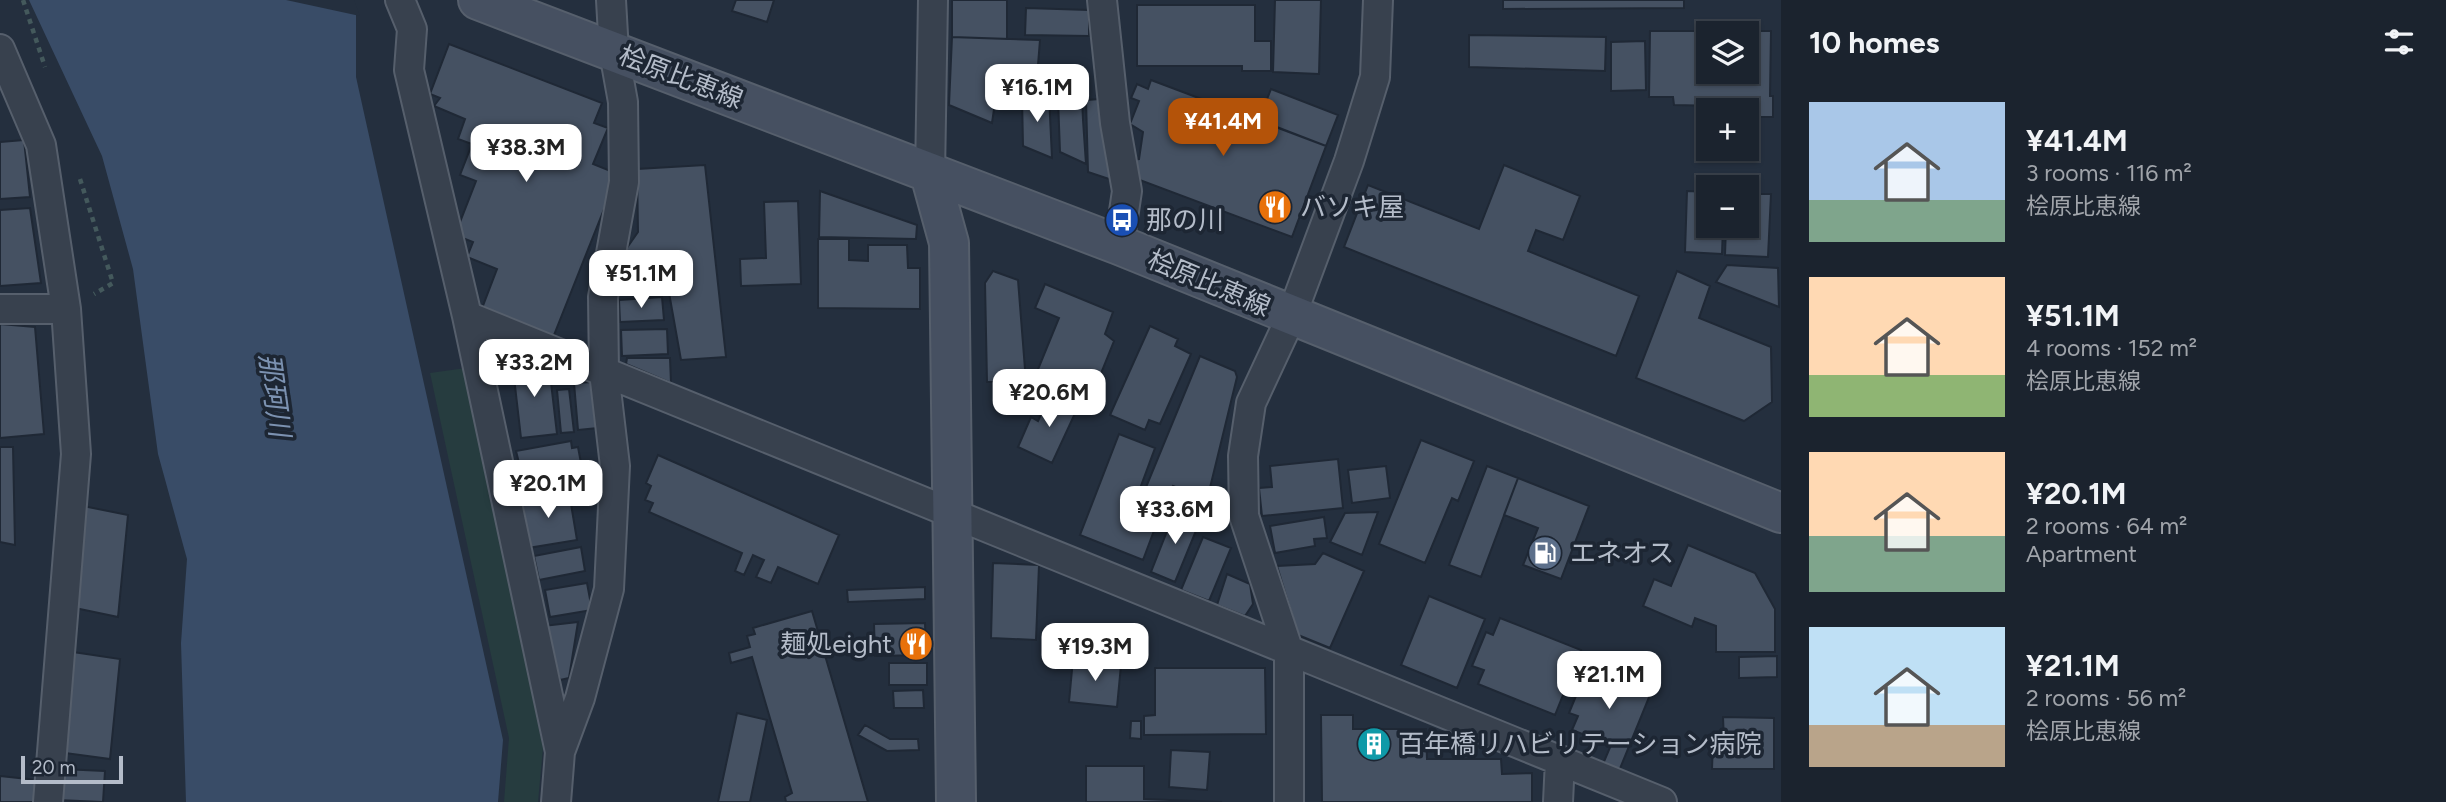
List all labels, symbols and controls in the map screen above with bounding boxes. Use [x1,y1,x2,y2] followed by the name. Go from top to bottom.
[1696,21,1759,238] map controls
[1696,21,1759,84] button: layers
[2380,23,2418,61] icon: filters
[1809,24,1940,61] text: 10 homes
[615,39,747,115] street label: 桧原比恵線
[980,64,1094,124] pin: ¥16.1M
[1001,73,1073,101] text: ¥16.1M
[1696,98,1759,161] button: +
[1166,99,1280,158] pin: ¥41.4M
[1184,107,1262,135] text: ¥41.4M
[2026,122,2128,159] text: ¥41.4M
[469,124,583,184] pin: ¥38.3M
[1865,130,1949,214] icon: home
[487,133,565,161] text: ¥38.3M
[2026,159,2192,187] text: 3 rooms · 116 m²
[1696,175,1759,238] button: −
[1256,188,1294,226] restaurant icon: バソキ屋
[1300,191,1404,223] place label: バソキ屋
[2026,192,2141,220] text: 桧原比恵線
[1103,201,1141,239] bus stop icon: 那の川
[1146,204,1224,236] place label: 那の川
[1143,243,1275,323] street label: 桧原比恵線
[584,250,698,310] pin: ¥51.1M
[605,259,677,287] text: ¥51.1M
[2026,297,2120,334] text: ¥51.1M
[1865,305,1949,389] icon: home
[2026,334,2197,362] text: 4 rooms · 152 m²
[477,340,591,399] pin: ¥33.2M
[495,348,573,376] text: ¥33.2M
[252,351,298,442] water label: 那珂川
[2026,367,2141,395] text: 桧原比恵線
[992,370,1106,429] pin: ¥20.6M
[1009,378,1089,406] text: ¥20.6M
[491,461,605,520] pin: ¥20.1M
[509,469,587,497] text: ¥20.1M
[2026,475,2127,512] text: ¥20.1M
[1865,480,1949,564] icon: home
[1118,486,1232,546] pin: ¥33.6M
[1136,495,1214,523] text: ¥33.6M
[2026,512,2187,540] text: 2 rooms · 64 m²
[1526,534,1564,572] fuel station icon: エネオス
[1570,537,1674,569] place label: エネオス
[2026,540,2137,568] text: Apartment
[1038,624,1152,683] pin: ¥19.3M
[897,625,935,663] restaurant icon: 麺処eight
[780,628,892,660] place label: 麺処eight
[1058,632,1132,660] text: ¥19.3M
[2026,647,2120,684] text: ¥21.1M
[1552,652,1666,711] pin: ¥21.1M
[1865,655,1949,739] icon: home
[1573,660,1645,688] text: ¥21.1M
[2026,684,2186,712] text: 2 rooms · 56 m²
[2026,717,2141,745] text: 桧原比恵線
[1355,725,1393,763] building icon: 百年橋リハビリテーション病院
[1398,728,1761,760] place label: 百年橋リハビリテーション病院
[21,753,122,785] scale bar
[32,756,76,779] text: 20 m

